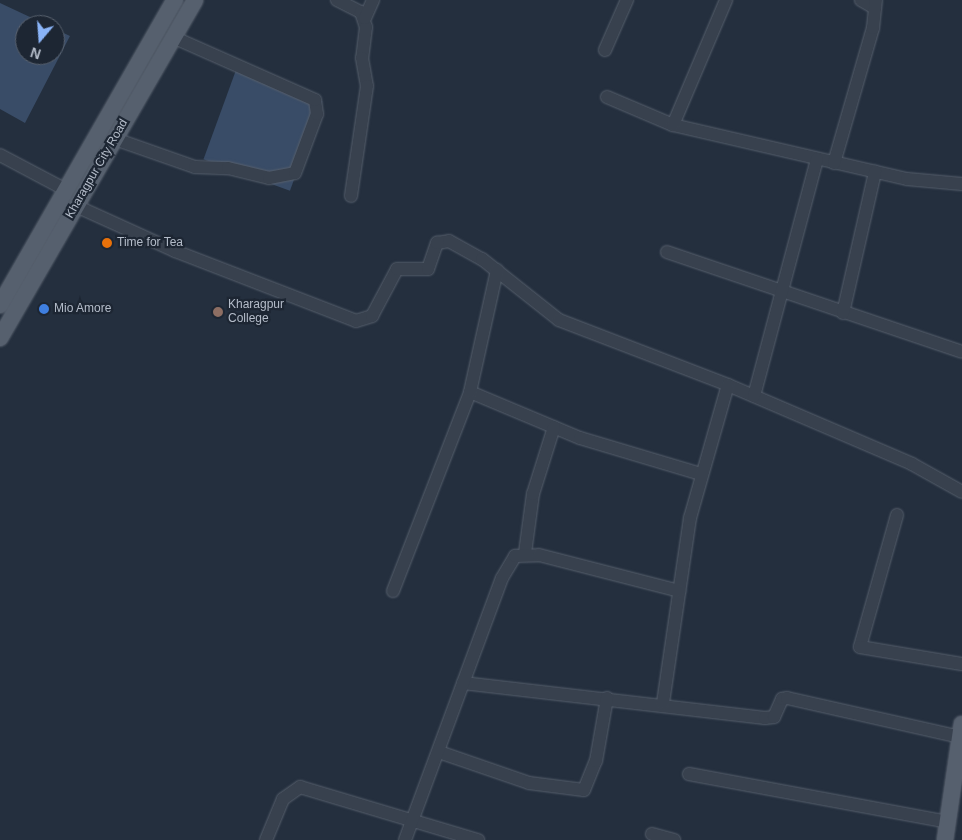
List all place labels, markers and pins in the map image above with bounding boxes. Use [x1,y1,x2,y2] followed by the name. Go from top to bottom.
[117,236,183,250] place label: Time for Tea
[101,237,113,249] marker: Time for Tea
[228,298,284,326] place label: Kharagpur College
[54,302,112,316] place label: Mio Amore
[38,303,50,315] marker: Mio Amore
[212,306,224,318] marker: Kharagpur College

